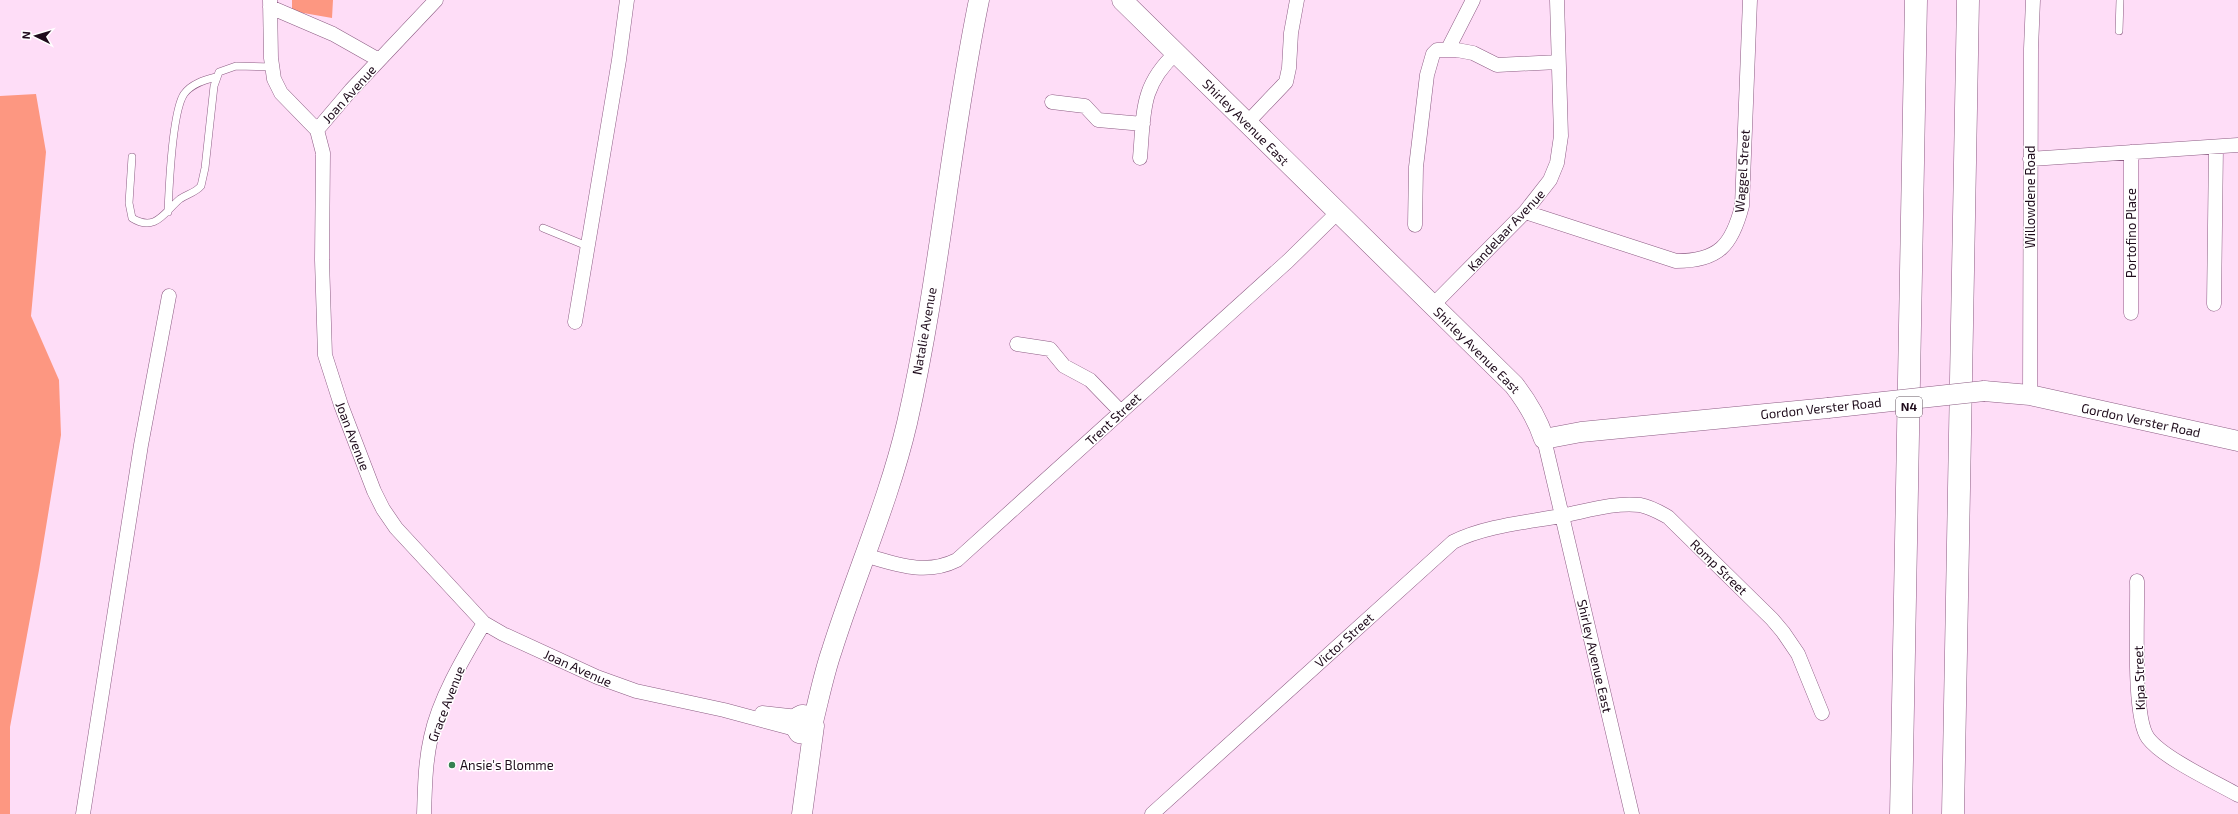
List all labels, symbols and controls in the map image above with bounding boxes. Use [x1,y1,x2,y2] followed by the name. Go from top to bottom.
[16,16,56,56] north arrow
[19,31,32,40] text: N
[319,62,379,126] street label: Joan Avenue
[1199,75,1293,169] street label: Shirley Avenue East
[1731,129,1753,213] street label: Waggel Street
[2022,145,2038,249] street label: Willowdene Road
[1464,186,1548,274] street label: Kandelaar Avenue
[2123,188,2139,278] street label: Portofino Place
[908,286,940,376] street label: Natalie Avenue
[1430,303,1524,397] street label: Shirley Avenue East
[1082,389,1144,449] street label: Trent Street
[1760,394,1882,422] street label: Gordon Verster Road
[1896,397,1922,417] road number: N4
[333,399,373,473] street label: Joan Avenue
[2080,400,2202,440] street label: Gordon Verster Road
[1687,536,1751,598] street label: Romp Street
[1574,598,1616,714] street label: Shirley Avenue East
[1311,609,1377,671] street label: Victor Street
[2130,645,2148,711] street label: Kipa Street
[542,646,614,690] street label: Joan Avenue
[424,664,468,744] street label: Grace Avenue
[460,757,554,773] place label: Ansie's Blomme
[447,760,457,770] marker: Ansie's Blomme

